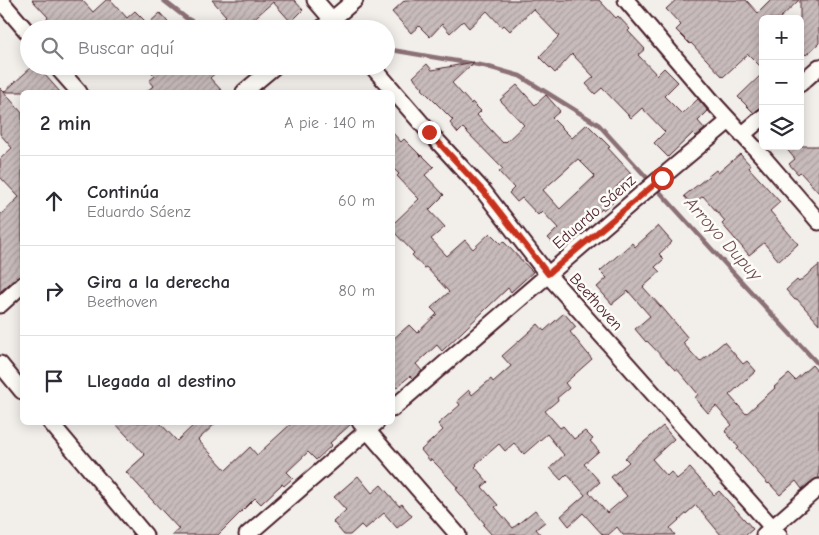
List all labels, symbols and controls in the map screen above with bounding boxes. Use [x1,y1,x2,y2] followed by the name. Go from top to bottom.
[759,15,804,150] map controls
[759,15,804,60] button: +
[20,20,395,75] search box
[38,34,66,62] icon: search
[78,37,174,59] text: Buscar aquí
[759,60,804,105] button: −
[759,105,804,150] button: layers
[40,111,91,135] text: 2 min
[284,114,375,132] text: A pie · 140 m
[418,121,441,144] route end
[651,167,674,190] route start
[549,171,639,253] street label: Eduardo Sáenz
[87,181,159,203] text: Continúa
[40,187,68,215] icon: ahead
[338,192,375,210] text: 60 m
[679,192,767,286] water label: Arroyo Dupuy
[87,203,191,221] text: Eduardo Sáenz
[566,270,626,334] street label: Beethoven
[87,271,230,293] text: Gira a la derecha
[40,277,68,305] icon: right
[338,282,375,300] text: 80 m
[87,293,158,311] text: Beethoven
[40,367,68,395] icon: arrive
[87,370,236,392] text: Llegada al destino

